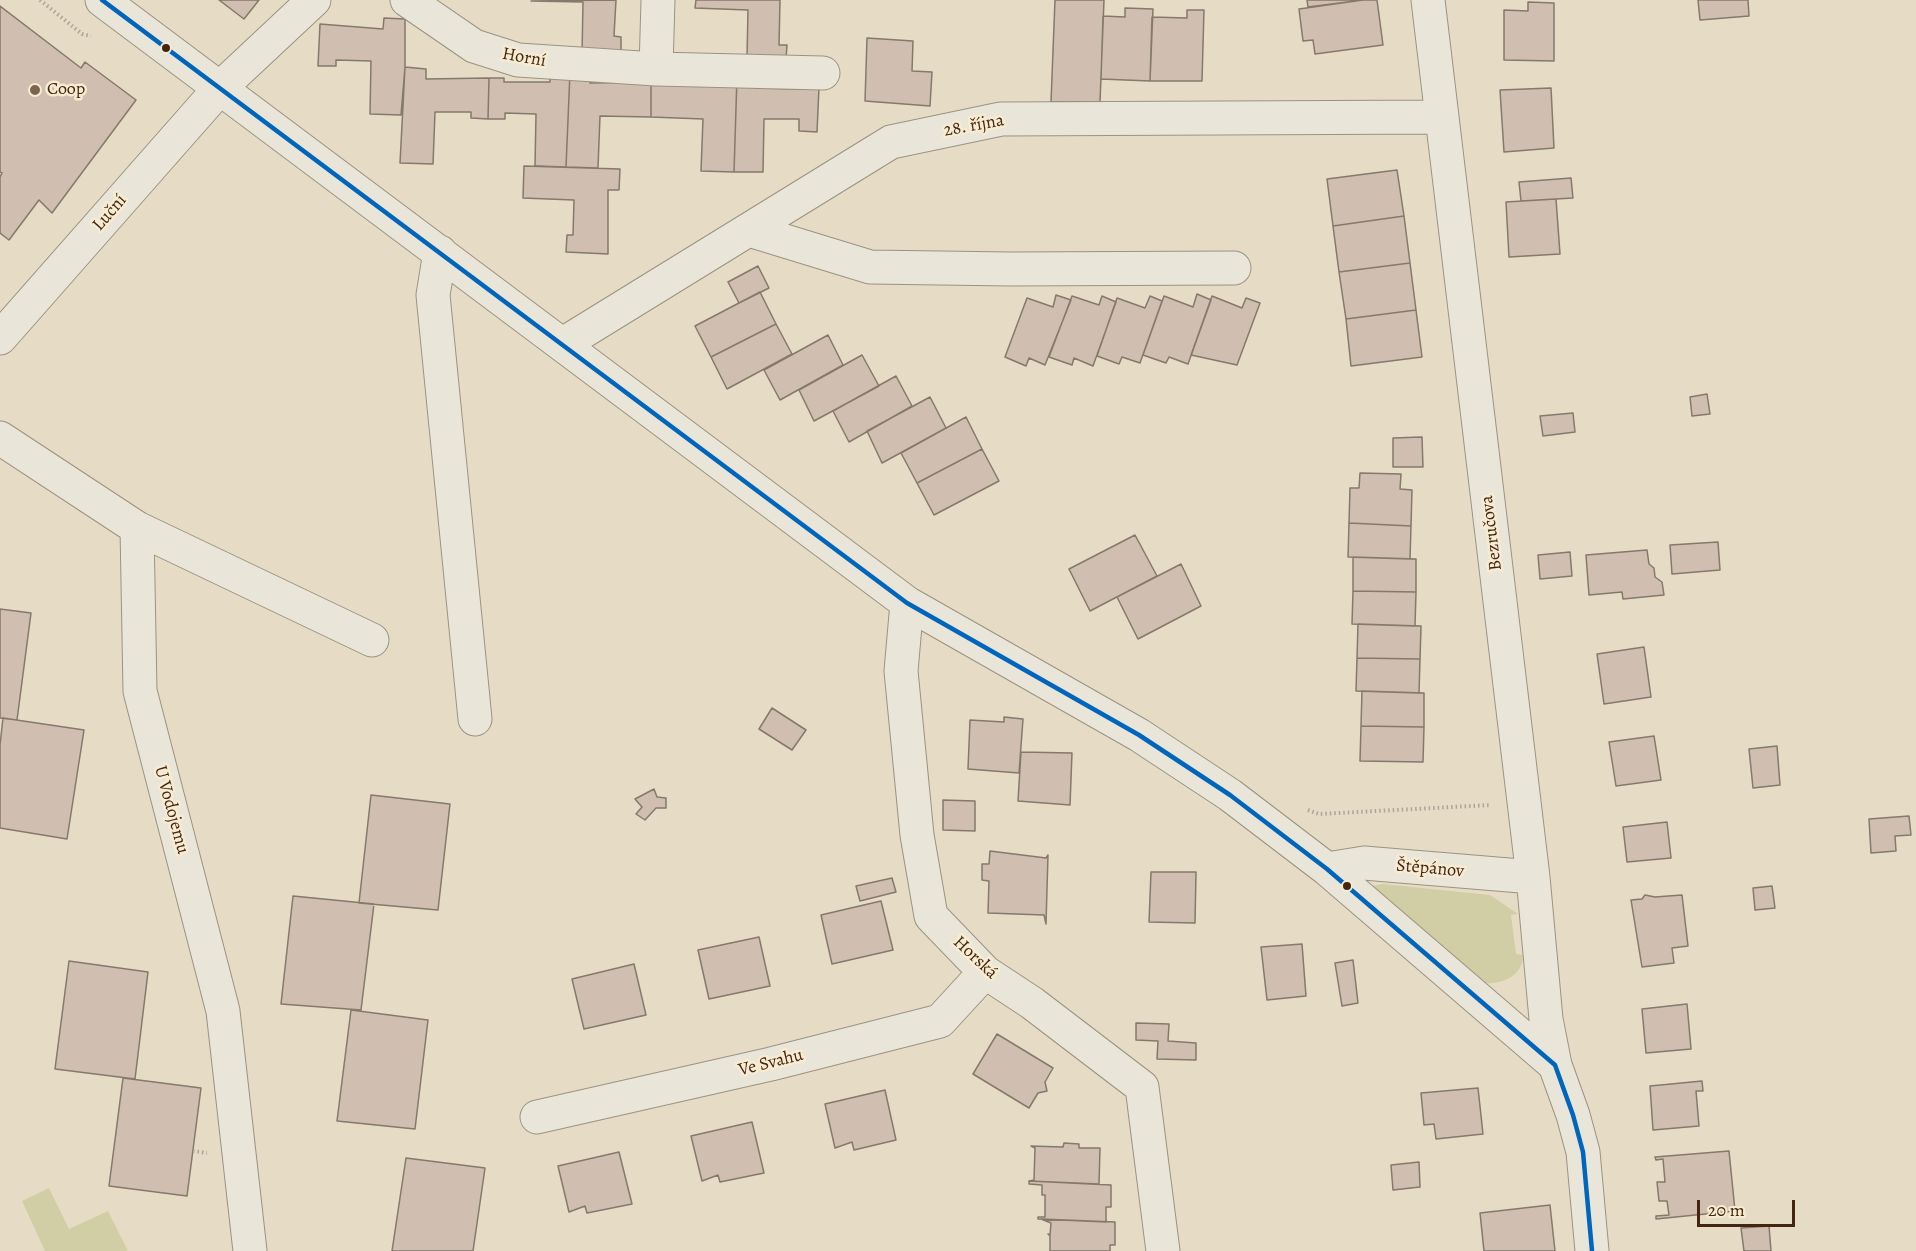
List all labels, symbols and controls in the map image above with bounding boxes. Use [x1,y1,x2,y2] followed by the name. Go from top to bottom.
[160,42,172,54] unlabelled marker
[500,44,548,72] street label: Horní
[47,79,85,101] place label: Coop
[28,83,42,97] marker: Coop
[942,110,1006,142] street label: 28. října
[88,190,132,236] street label: Luční
[1477,494,1507,572] street label: Bezručova
[149,764,193,856] street label: U Vodojemu
[1395,855,1465,883] street label: Štěpánov
[1341,880,1353,892] unlabelled marker
[948,932,1002,984] street label: Horská
[736,1045,806,1081] street label: Ve Svahu
[1700,1188,1798,1226] scale bar
[1708,1198,1745,1222] text: 20 m

